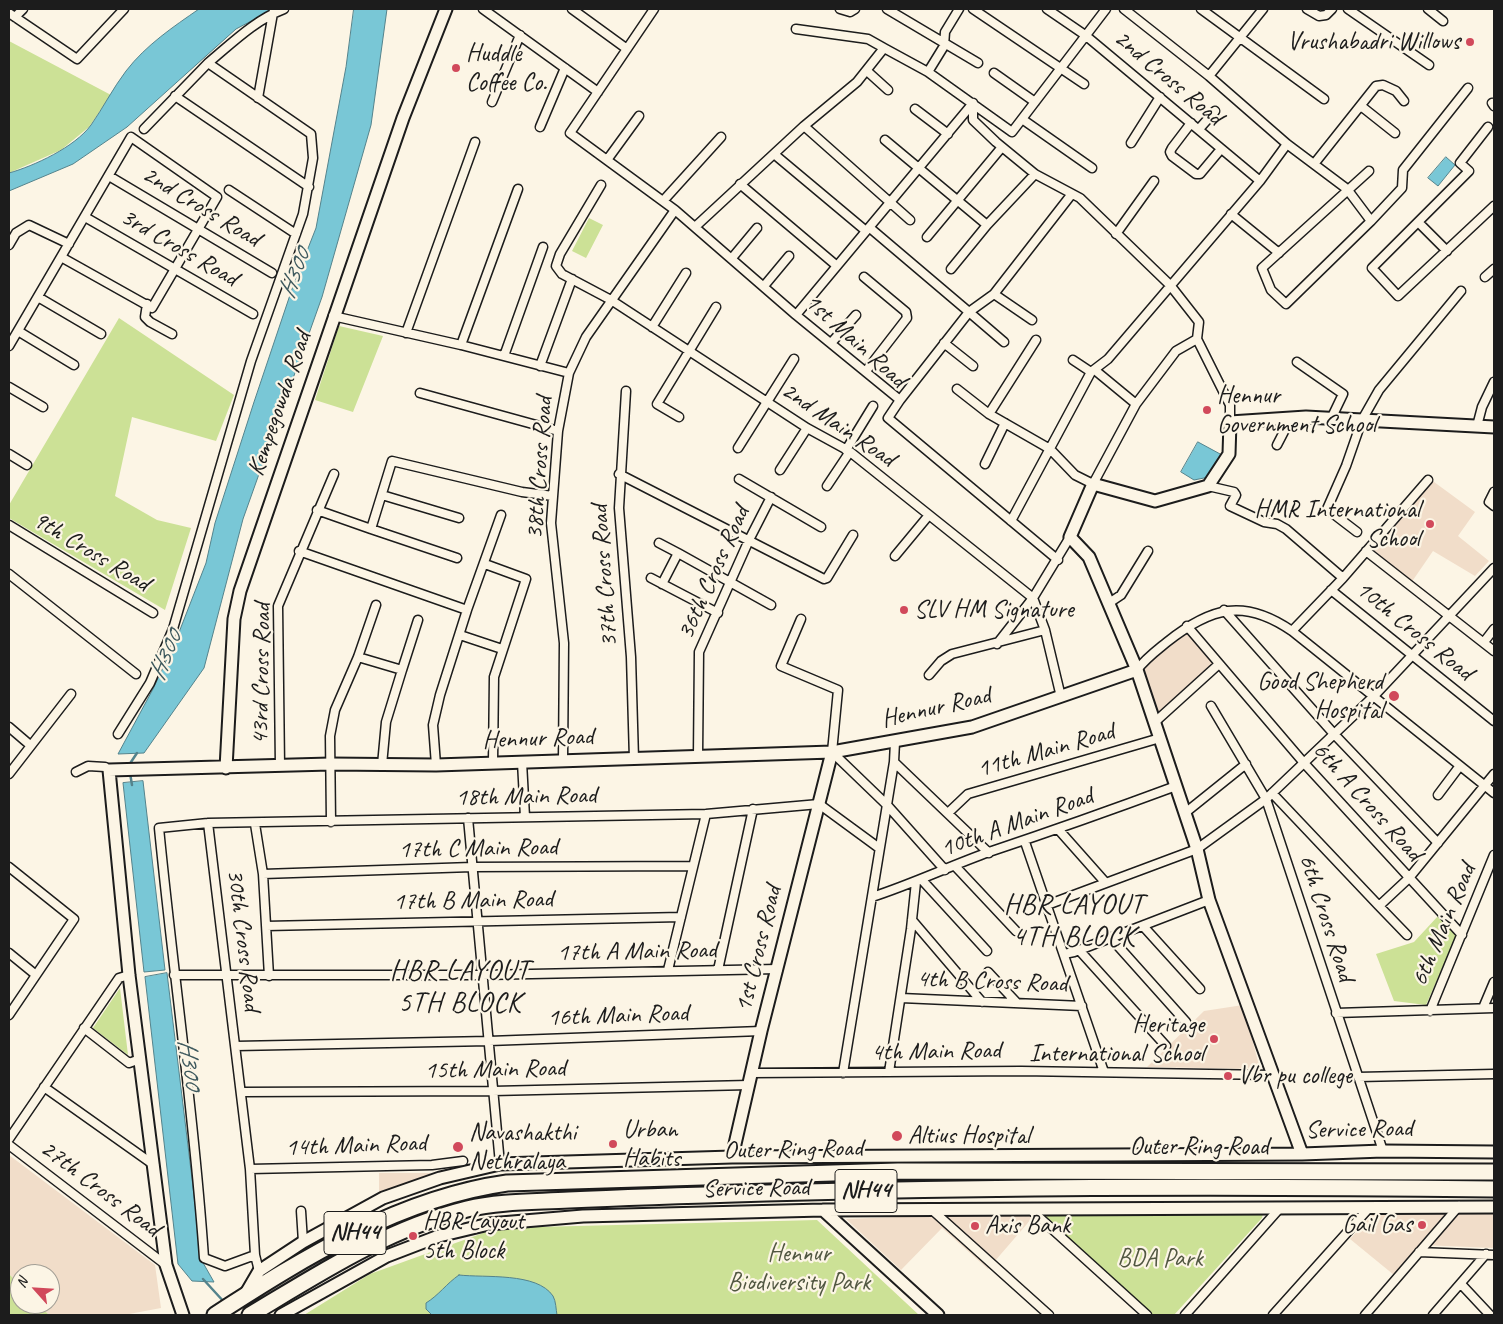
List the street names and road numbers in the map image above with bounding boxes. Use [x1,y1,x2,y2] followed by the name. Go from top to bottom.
[1107,24,1229,132] street label: 2nd Cross Road
[136,160,266,254] street label: 2nd Cross Road
[115,202,243,294] street label: 3rd Cross Road
[798,287,912,395] street label: 1st Main Road
[241,328,319,480] street label: Kempegowda Road
[775,376,901,474] street label: 2nd Main Road
[520,396,560,540] street label: 38th Cross Road
[671,502,757,644] street label: 36th Cross Road
[585,504,625,648] street label: 37th Cross Road
[27,505,155,599] street label: 9th Cross Road
[1349,574,1479,688] street label: 10th Cross Road
[246,603,278,745] street label: 43rd Cross Road
[879,681,993,735] street label: Hennur Road
[974,717,1118,785] street label: 11th Main Road
[482,722,594,756] street label: Hennur Road
[1306,736,1428,868] street label: 6th A Cross Road
[455,781,597,813] street label: 18th Main Road
[937,782,1097,864] street label: 10th A Main Road
[398,833,558,865] street label: 17th C Main Road
[1291,851,1361,985] street label: 6th Cross Road
[1405,859,1483,991] street label: 6th Main Road
[219,867,267,1013] street label: 30th Cross Road
[729,883,789,1015] street label: 1st Cross Road
[393,885,553,917] street label: 17th B Main Road
[557,936,717,968] street label: 17th A Main Road
[916,964,1068,1000] street label: 4th B Cross Road
[547,999,689,1033] street label: 16th Main Road
[871,1036,1001,1068] street label: 4th Main Road
[424,1054,566,1086] street label: 15th Main Road
[1305,1114,1413,1146] street label: Service Road
[285,1129,427,1163] street label: 14th Main Road
[1129,1132,1269,1162] street label: Outer Ring Road
[34,1134,166,1244] street label: 27th Cross Road
[723,1134,863,1166] street label: Outer Ring Road
[835,1170,897,1212] road number: NH44
[702,1173,810,1205] street label: Service Road
[324,1212,386,1254] road number: NH44

